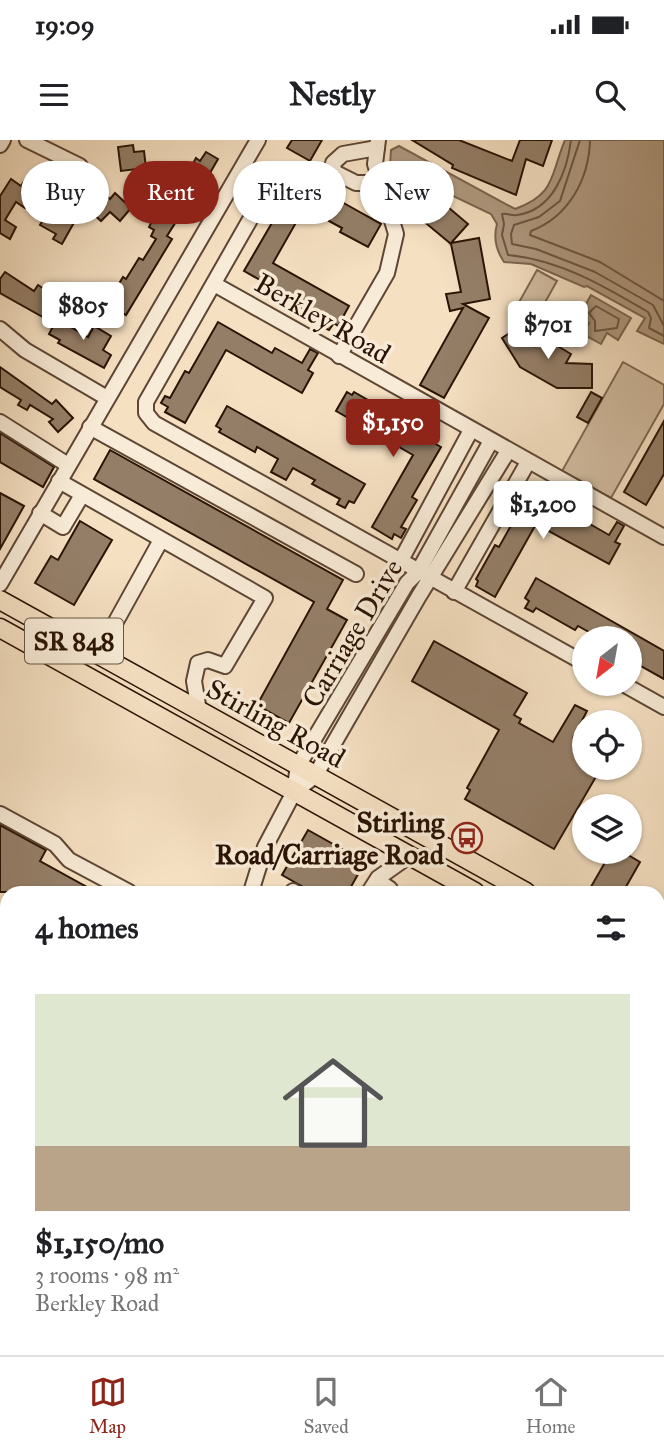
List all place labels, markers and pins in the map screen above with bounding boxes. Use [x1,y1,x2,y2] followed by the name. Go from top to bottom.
[42,282,124,342] pin: $805
[507,302,589,361] pin: $701
[336,400,450,459] pin: $1,150
[486,482,600,541] pin: $1,200
[215,805,445,872] place label: Stirling Road/Carriage Road
[450,821,484,855] bus stop icon: Stirling Road/Carriage Road

